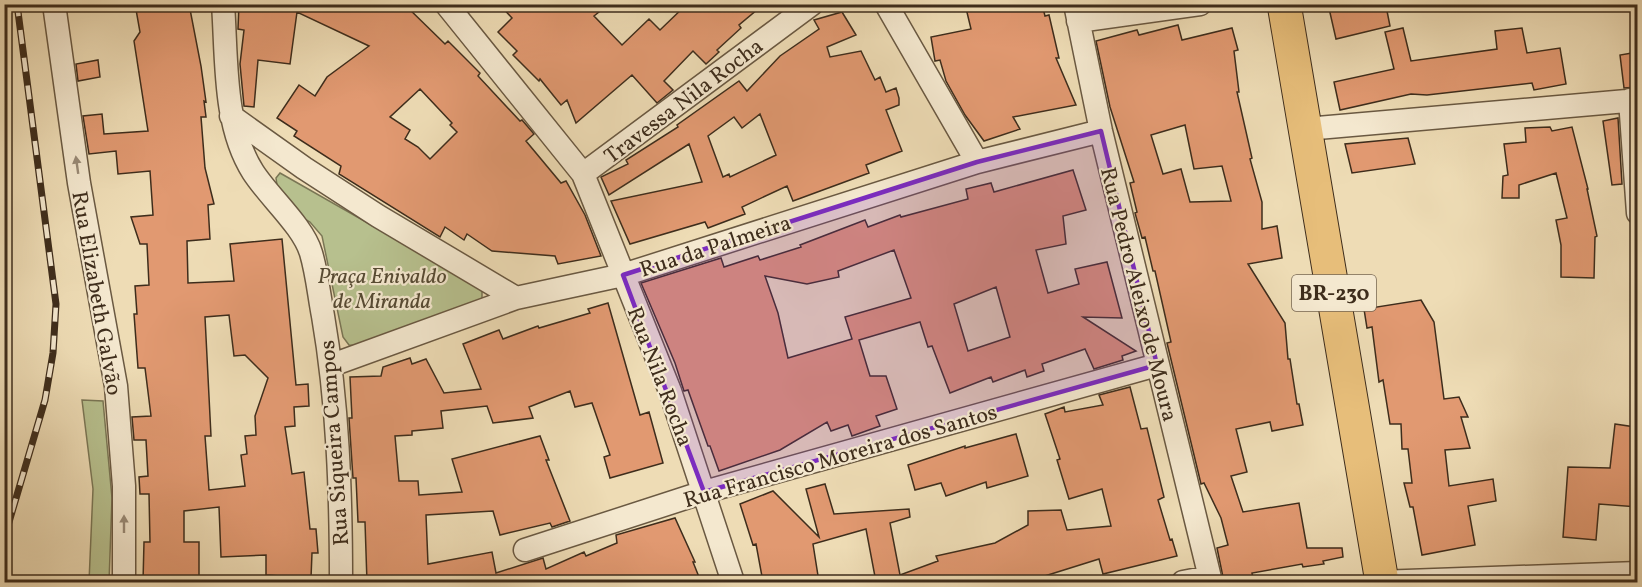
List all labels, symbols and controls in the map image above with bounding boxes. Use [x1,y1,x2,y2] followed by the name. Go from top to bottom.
[598,32,771,172] street label: Travessa Nila Rocha
[72,155,81,174] one-way arrow
[1091,164,1184,425] street label: Rua Pedro Aleixo de Moura
[62,189,129,398] street label: Rua Elizabeth Galvão
[636,208,796,286] street label: Rua da Palmeira
[317,262,447,318] park label: Praça Enivaldo de Miranda
[1292,275,1376,311] road number: BR-230
[618,303,700,451] street label: Rua Nila Rocha
[313,339,358,547] street label: Rua Siqueira Campos
[680,398,1001,517] street label: Rua Francisco Moreira dos Santos
[119,515,129,534] one-way arrow

